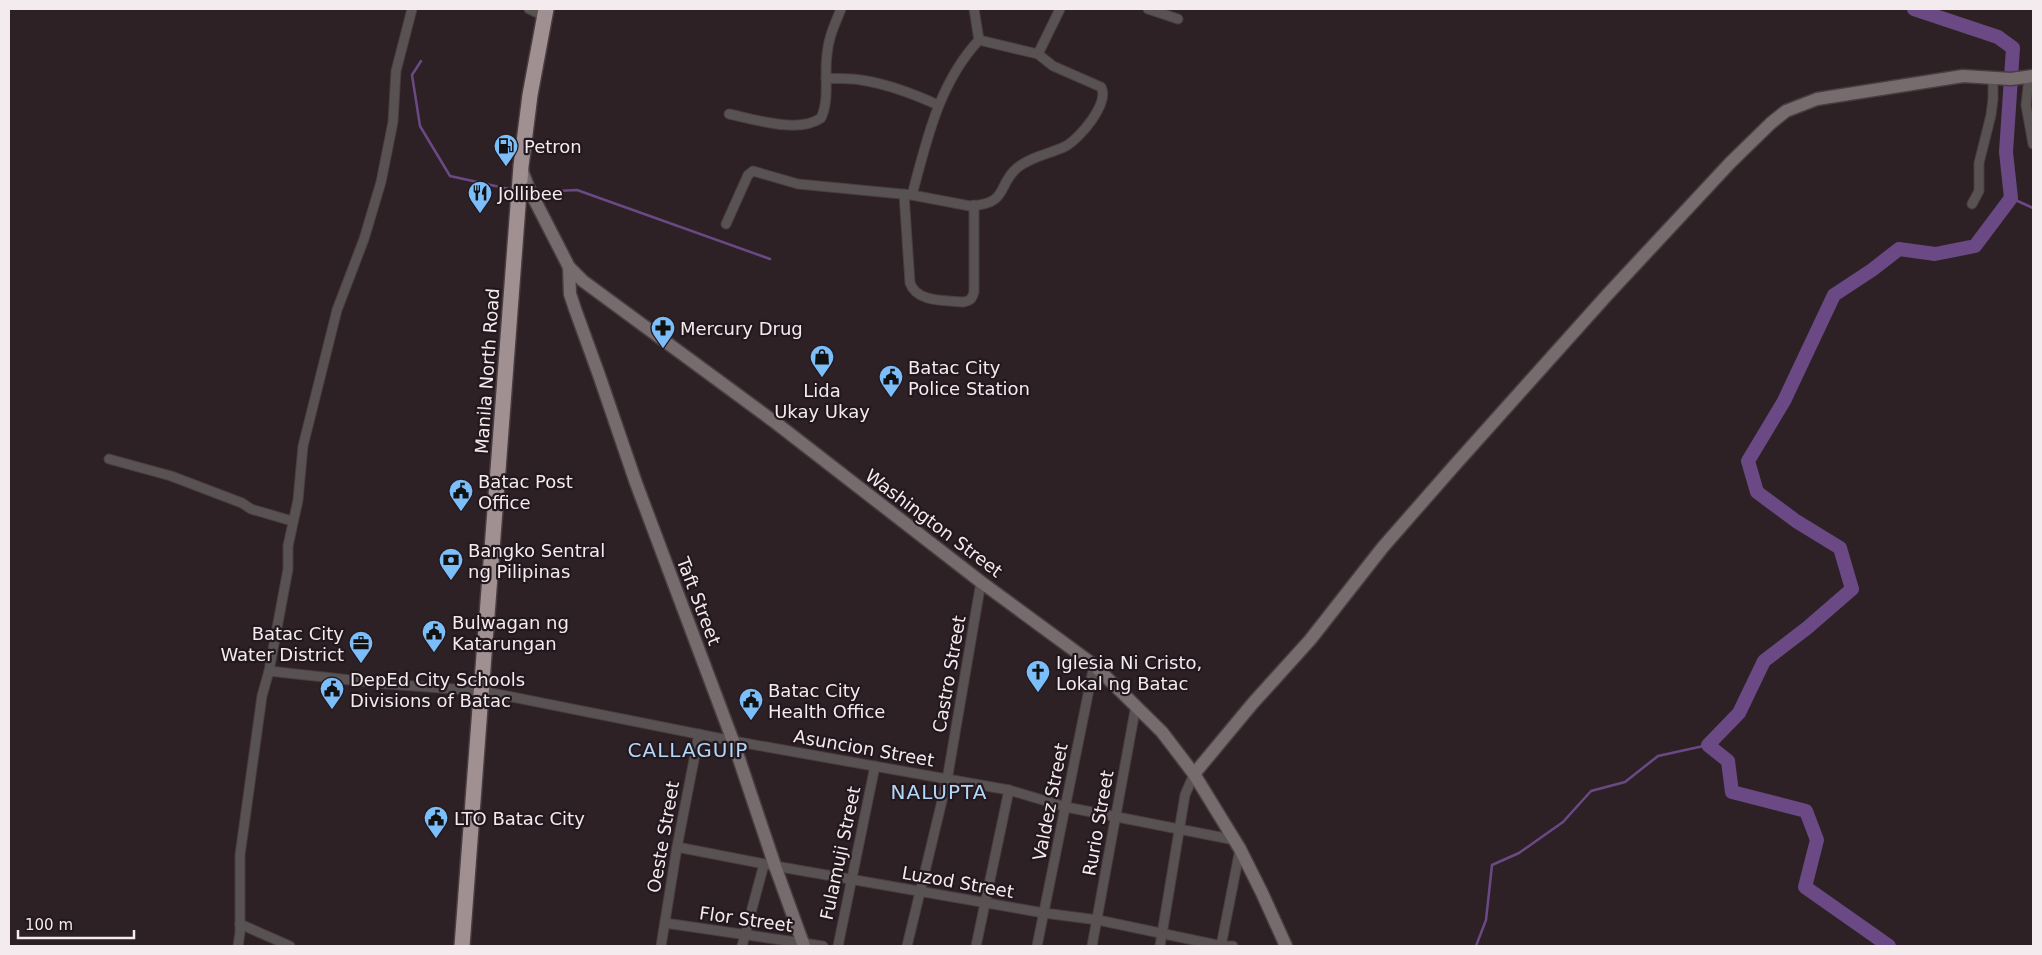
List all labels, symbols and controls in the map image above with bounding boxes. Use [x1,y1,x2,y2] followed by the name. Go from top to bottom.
[493,133,519,167] fuel station icon: Petron
[524,136,582,157] place label: Petron
[467,180,493,214] restaurant icon: Jollibee
[497,183,563,204] place label: Jollibee
[471,287,503,455] street label: Manila North Road
[650,315,676,349] pharmacy icon: Mercury Drug
[680,318,803,339] place label: Mercury Drug
[809,344,835,378] shop icon: Lida Ukay Ukay
[908,357,1030,399] place label: Batac City Police Station
[878,364,904,398] public building icon: Batac City Police Station
[774,380,870,422] place label: Lida Ukay Ukay
[861,465,1007,581] street label: Washington Street
[478,471,573,513] place label: Batac Post Office
[448,478,474,512] public building icon: Batac Post Office
[468,540,605,582] place label: Bangko Sentral ng Pilipinas
[438,547,464,581] bank icon: Bangko Sentral ng Pilipinas
[672,553,725,648] street label: Taft Street
[452,612,569,654] place label: Bulwagan ng Katarungan
[928,614,970,734] street label: Castro Street
[421,619,447,653] public building icon: Bulwagan ng Katarungan
[220,623,344,665] place label: Batac City Water District
[348,630,374,664] office icon: Batac City Water District
[1056,652,1202,694] place label: Iglesia Ni Cristo, Lokal ng Batac
[1025,659,1051,693] church icon: Iglesia Ni Cristo, Lokal ng Batac
[350,669,525,711] place label: DepEd City Schools Divisions of Batac
[319,676,345,710] public building icon: DepEd City Schools Divisions of Batac
[768,680,885,722] place label: Batac City Health Office
[738,687,764,721] public building icon: Batac City Health Office
[792,725,936,771] street label: Asuncion Street
[628,738,748,762] district label: CALLAGUIP
[1028,741,1072,863] street label: Valdez Street
[1078,769,1118,877] street label: Rurio Street
[643,779,683,895] street label: Oeste Street
[891,780,987,804] district label: NALUPTA
[816,784,864,922] street label: Fulamuji Street
[423,805,449,839] public building icon: LTO Batac City
[454,808,585,829] place label: LTO Batac City
[900,862,1016,902] street label: Luzod Street
[698,902,794,936] street label: Flor Street
[18,908,134,940] scale bar
[25,916,73,934] text: 100 m

